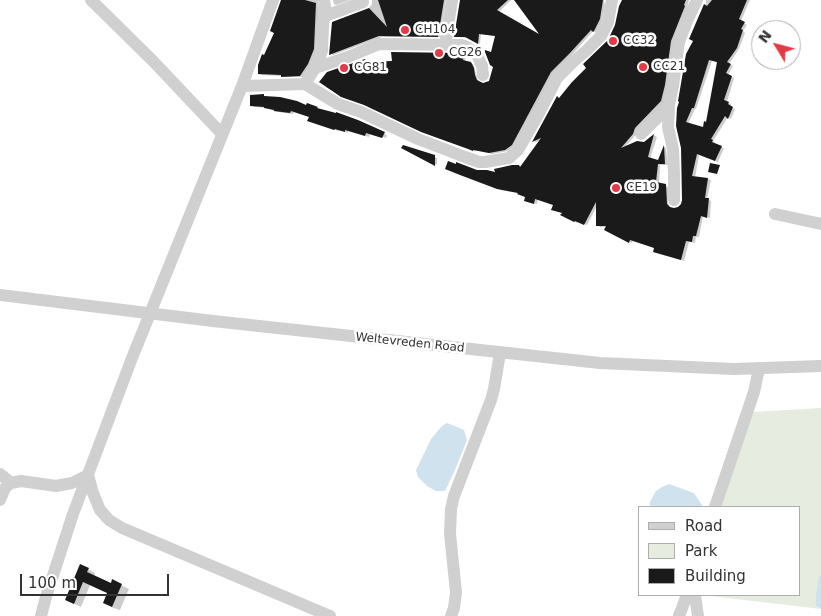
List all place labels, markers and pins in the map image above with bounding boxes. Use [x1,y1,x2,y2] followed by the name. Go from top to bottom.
[415,23,455,37] place label: CH104
[399,24,411,36] marker: CH104
[623,34,655,48] place label: CC32
[607,35,619,47] marker: CC32
[449,46,482,60] place label: CG26
[433,47,445,59] marker: CG26
[653,60,685,74] place label: CC21
[354,61,387,75] place label: CG81
[637,61,649,73] marker: CC21
[338,62,350,74] marker: CG81
[626,181,657,195] place label: CE19
[610,182,622,194] marker: CE19

